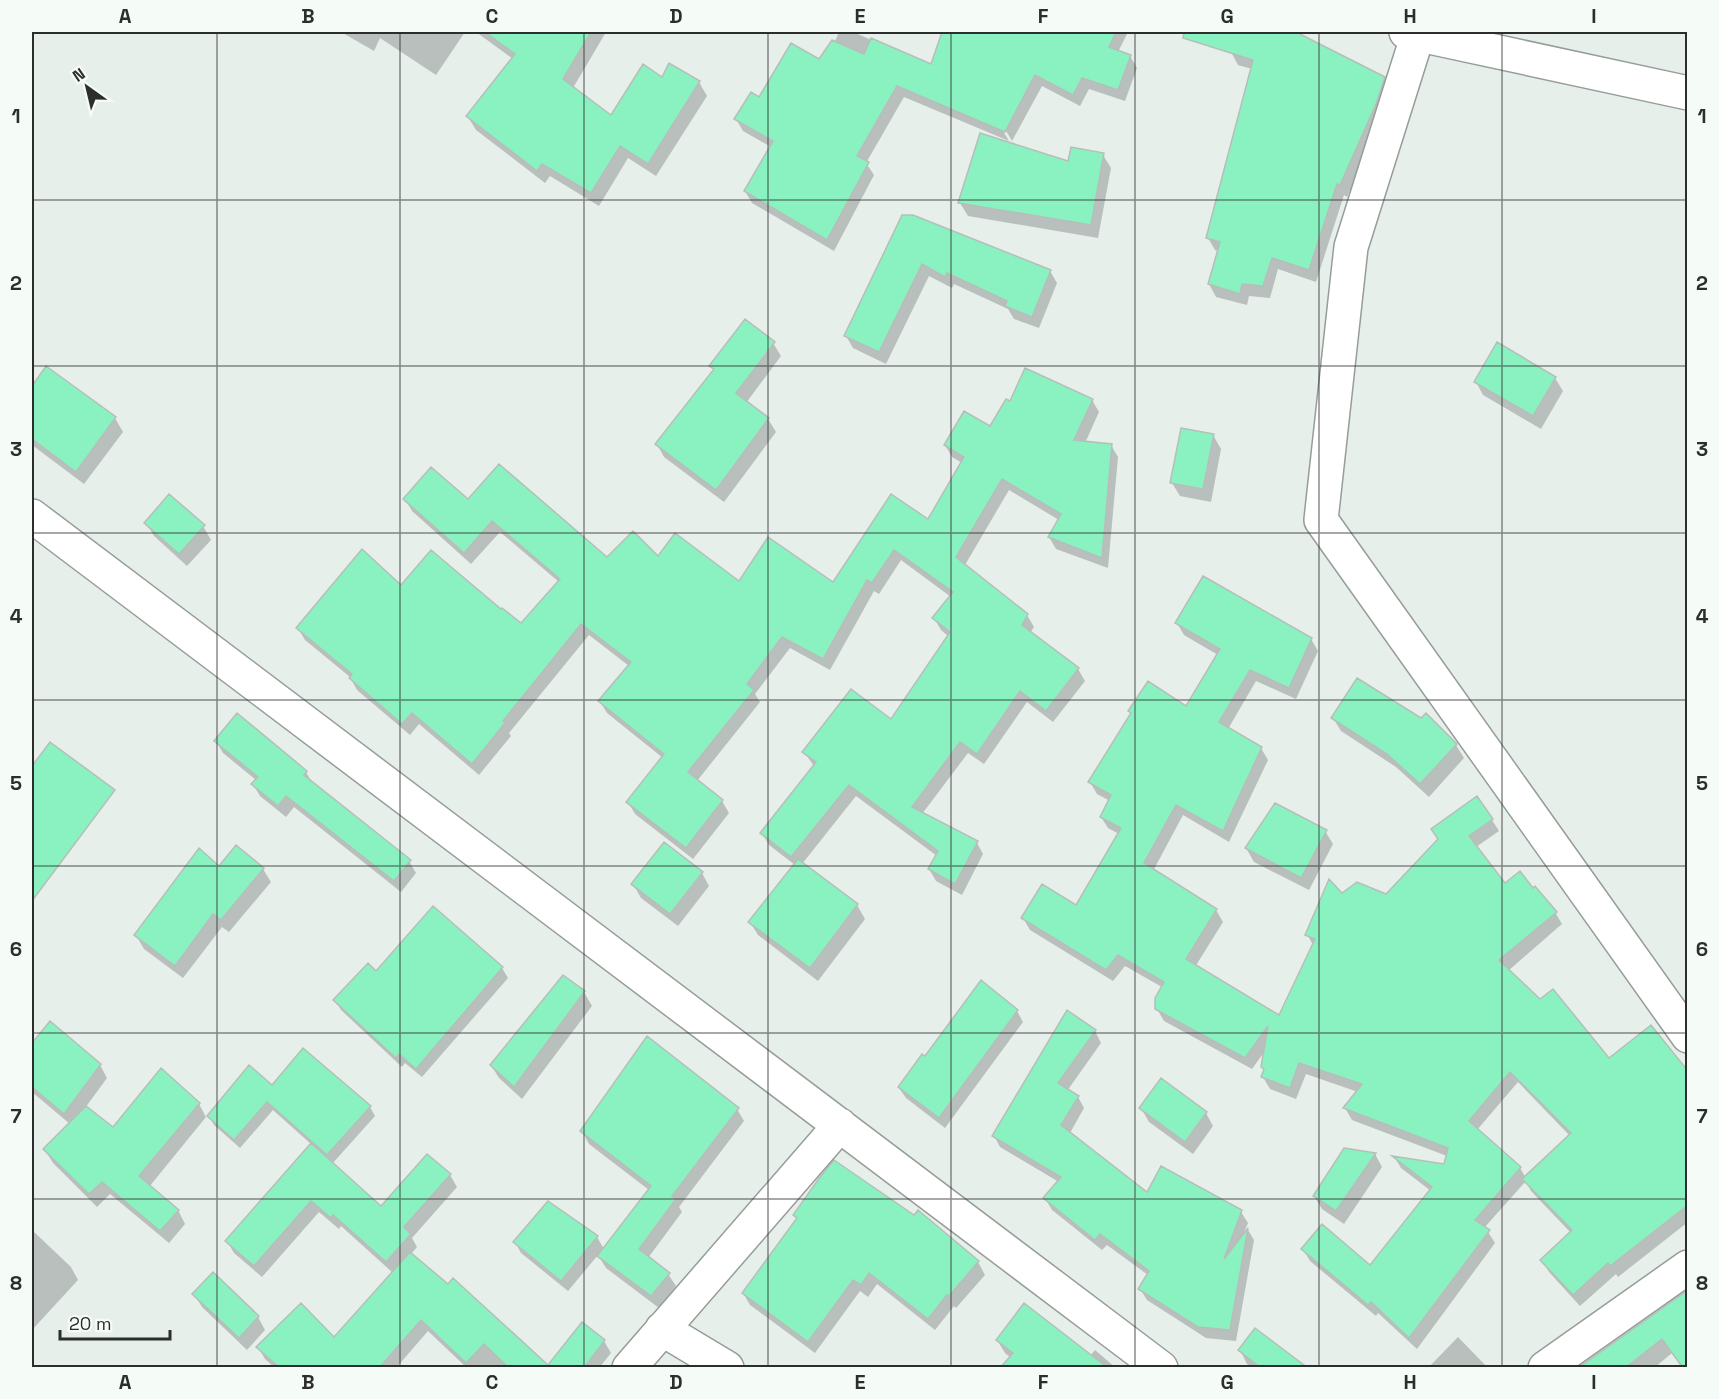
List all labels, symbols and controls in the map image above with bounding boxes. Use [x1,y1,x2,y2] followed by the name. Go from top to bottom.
[119,3,132,29] text: A
[301,3,315,29] text: B
[486,3,499,29] text: C
[669,3,683,29] text: D
[854,3,866,29] text: E
[1038,3,1049,29] text: F
[1220,3,1234,29] text: G
[1403,3,1417,29] text: H
[1591,3,1597,29] text: I
[57,57,117,117] north arrow
[69,63,89,87] text: N
[11,103,21,129] text: 1
[1697,103,1707,129] text: 1
[10,270,22,296] text: 2
[1696,270,1708,296] text: 2
[10,436,22,462] text: 3
[1696,436,1708,462] text: 3
[10,603,23,629] text: 4
[1696,603,1709,629] text: 4
[10,770,22,796] text: 5
[1696,770,1708,796] text: 5
[10,936,22,962] text: 6
[1696,936,1708,962] text: 6
[10,1103,22,1129] text: 7
[1696,1103,1708,1129] text: 7
[10,1270,22,1296] text: 8
[1696,1270,1708,1296] text: 8
[60,1303,170,1341] scale bar
[69,1312,112,1335] text: 20 m
[119,1369,132,1395] text: A
[301,1369,315,1395] text: B
[486,1369,499,1395] text: C
[669,1369,683,1395] text: D
[854,1369,866,1395] text: E
[1038,1369,1049,1395] text: F
[1220,1369,1234,1395] text: G
[1403,1369,1417,1395] text: H
[1591,1369,1597,1395] text: I

